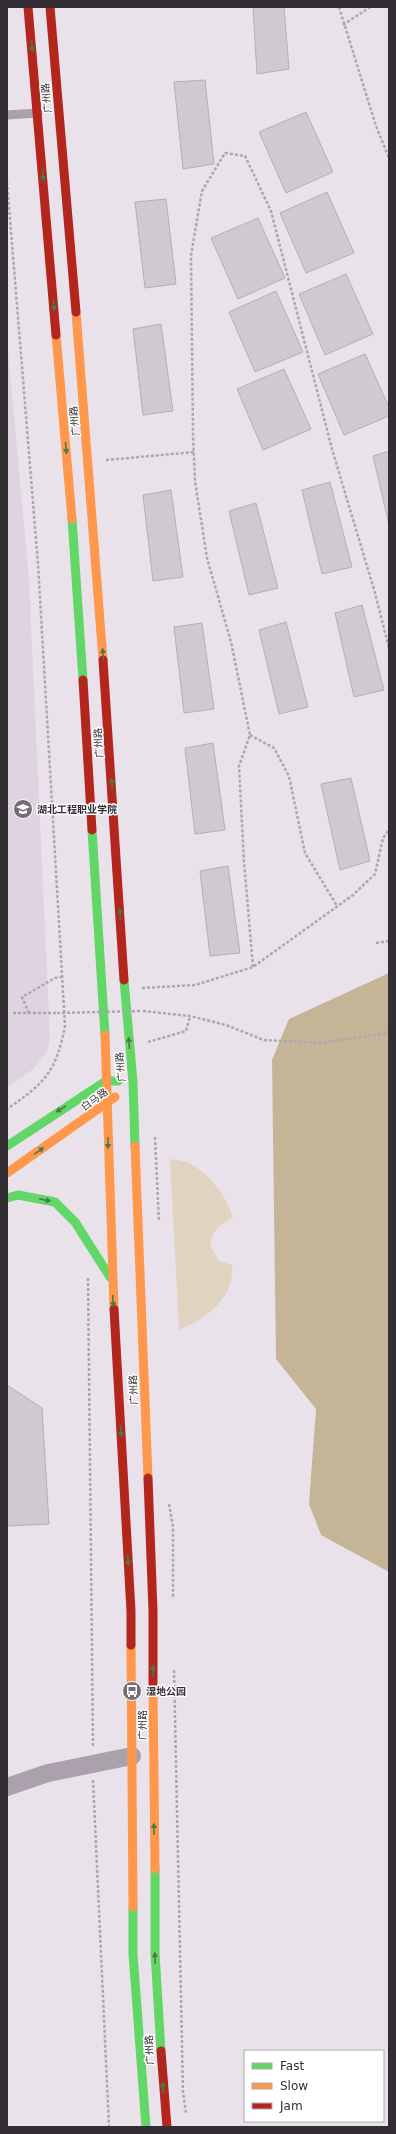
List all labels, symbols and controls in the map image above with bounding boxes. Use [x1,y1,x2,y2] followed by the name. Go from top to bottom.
[28,40,35,52] one-way arrow
[40,83,53,113] street label: 广州路
[40,169,46,181] one-way arrow
[51,299,57,311] one-way arrow
[68,406,81,436] street label: 广州路
[63,442,69,454] one-way arrow
[99,648,106,660] one-way arrow
[92,728,105,758] street label: 广州路
[108,778,115,790] one-way arrow
[12,798,34,820] school or university icon: 湖北工程职业学院
[37,804,117,815] place label: 湖北工程职业学院
[117,908,124,920] one-way arrow
[126,1037,133,1049] one-way arrow
[114,1052,127,1082] street label: 广州路
[79,1086,110,1113] street label: 白马路
[55,1106,67,1113] one-way arrow
[105,1137,111,1150] one-way arrow
[34,1147,44,1155] one-way arrow
[39,1198,51,1204] one-way arrow
[110,1295,116,1308] one-way arrow
[127,1375,140,1405] street label: 广州路
[117,1425,124,1437] one-way arrow
[125,1554,132,1566] one-way arrow
[150,1664,156,1677] one-way arrow
[121,1680,143,1702] bus stop icon: 湿地公园
[146,1686,186,1697] place label: 湿地公园
[137,1710,148,1740] street label: 广州路
[151,1822,157,1835] one-way arrow
[152,1952,158,1965] one-way arrow
[143,2035,156,2065] street label: 广州路
[244,2050,384,2122] legend
[280,2059,304,2073] text: Fast
[280,2079,308,2093] text: Slow
[159,2082,166,2094] one-way arrow
[279,2099,303,2113] text: Jam

